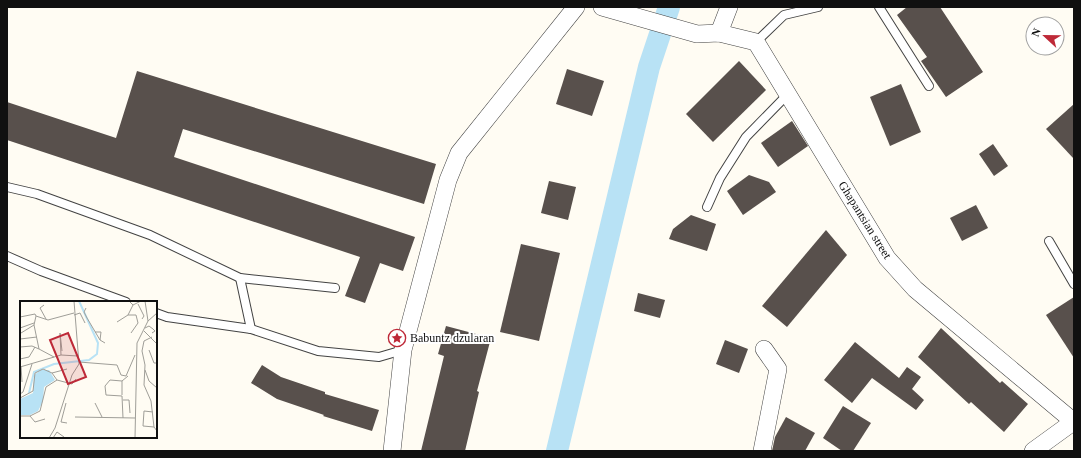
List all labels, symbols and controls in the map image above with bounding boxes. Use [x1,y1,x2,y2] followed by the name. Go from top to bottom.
[1025,16,1065,56] north arrow
[1029,26,1043,38] text: N
[835,179,895,262] street label: Ghapantsian street
[20,301,157,438] inset map
[387,328,407,348] place icon: Babuntz dzularan
[410,331,494,345] place label: Babuntz dzularan

